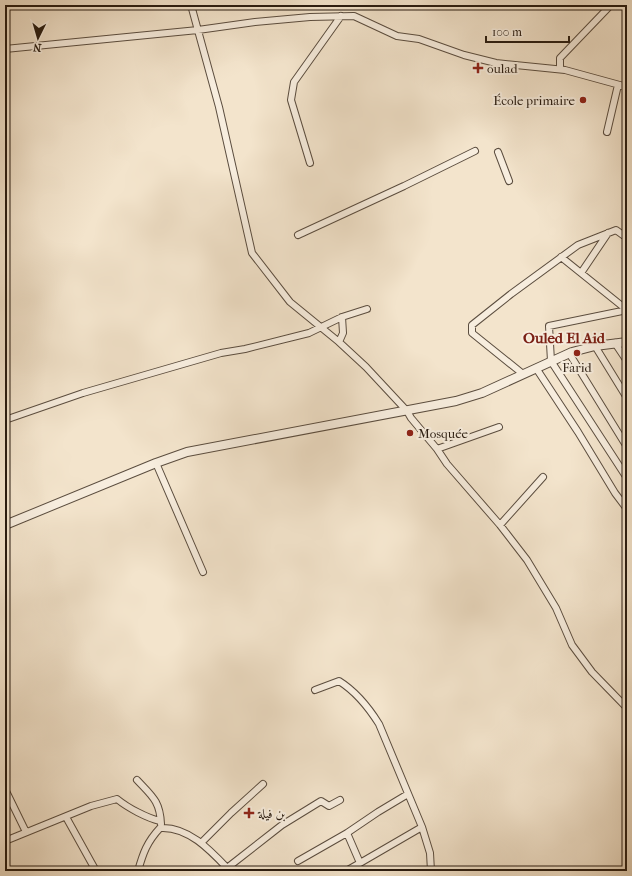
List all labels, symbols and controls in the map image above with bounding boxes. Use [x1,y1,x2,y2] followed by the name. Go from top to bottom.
[18,18,58,58] north arrow
[486,18,569,44] scale bar
[492,25,522,39] text: 100 m
[32,41,42,54] text: N
[487,61,518,76] place label: oulad
[472,62,484,74] marker: oulad
[493,93,576,108] place label: École primaire
[578,95,588,105] marker: École primaire
[523,329,606,347] district label: Ouled El Aid
[572,348,582,358] marker: Farid
[562,360,593,375] place label: Farid
[418,426,469,441] place label: Mosquée
[405,428,415,438] marker: Mosquée
[257,806,286,822] place label: بن فيلة
[243,807,255,819] marker: بن فيلة

